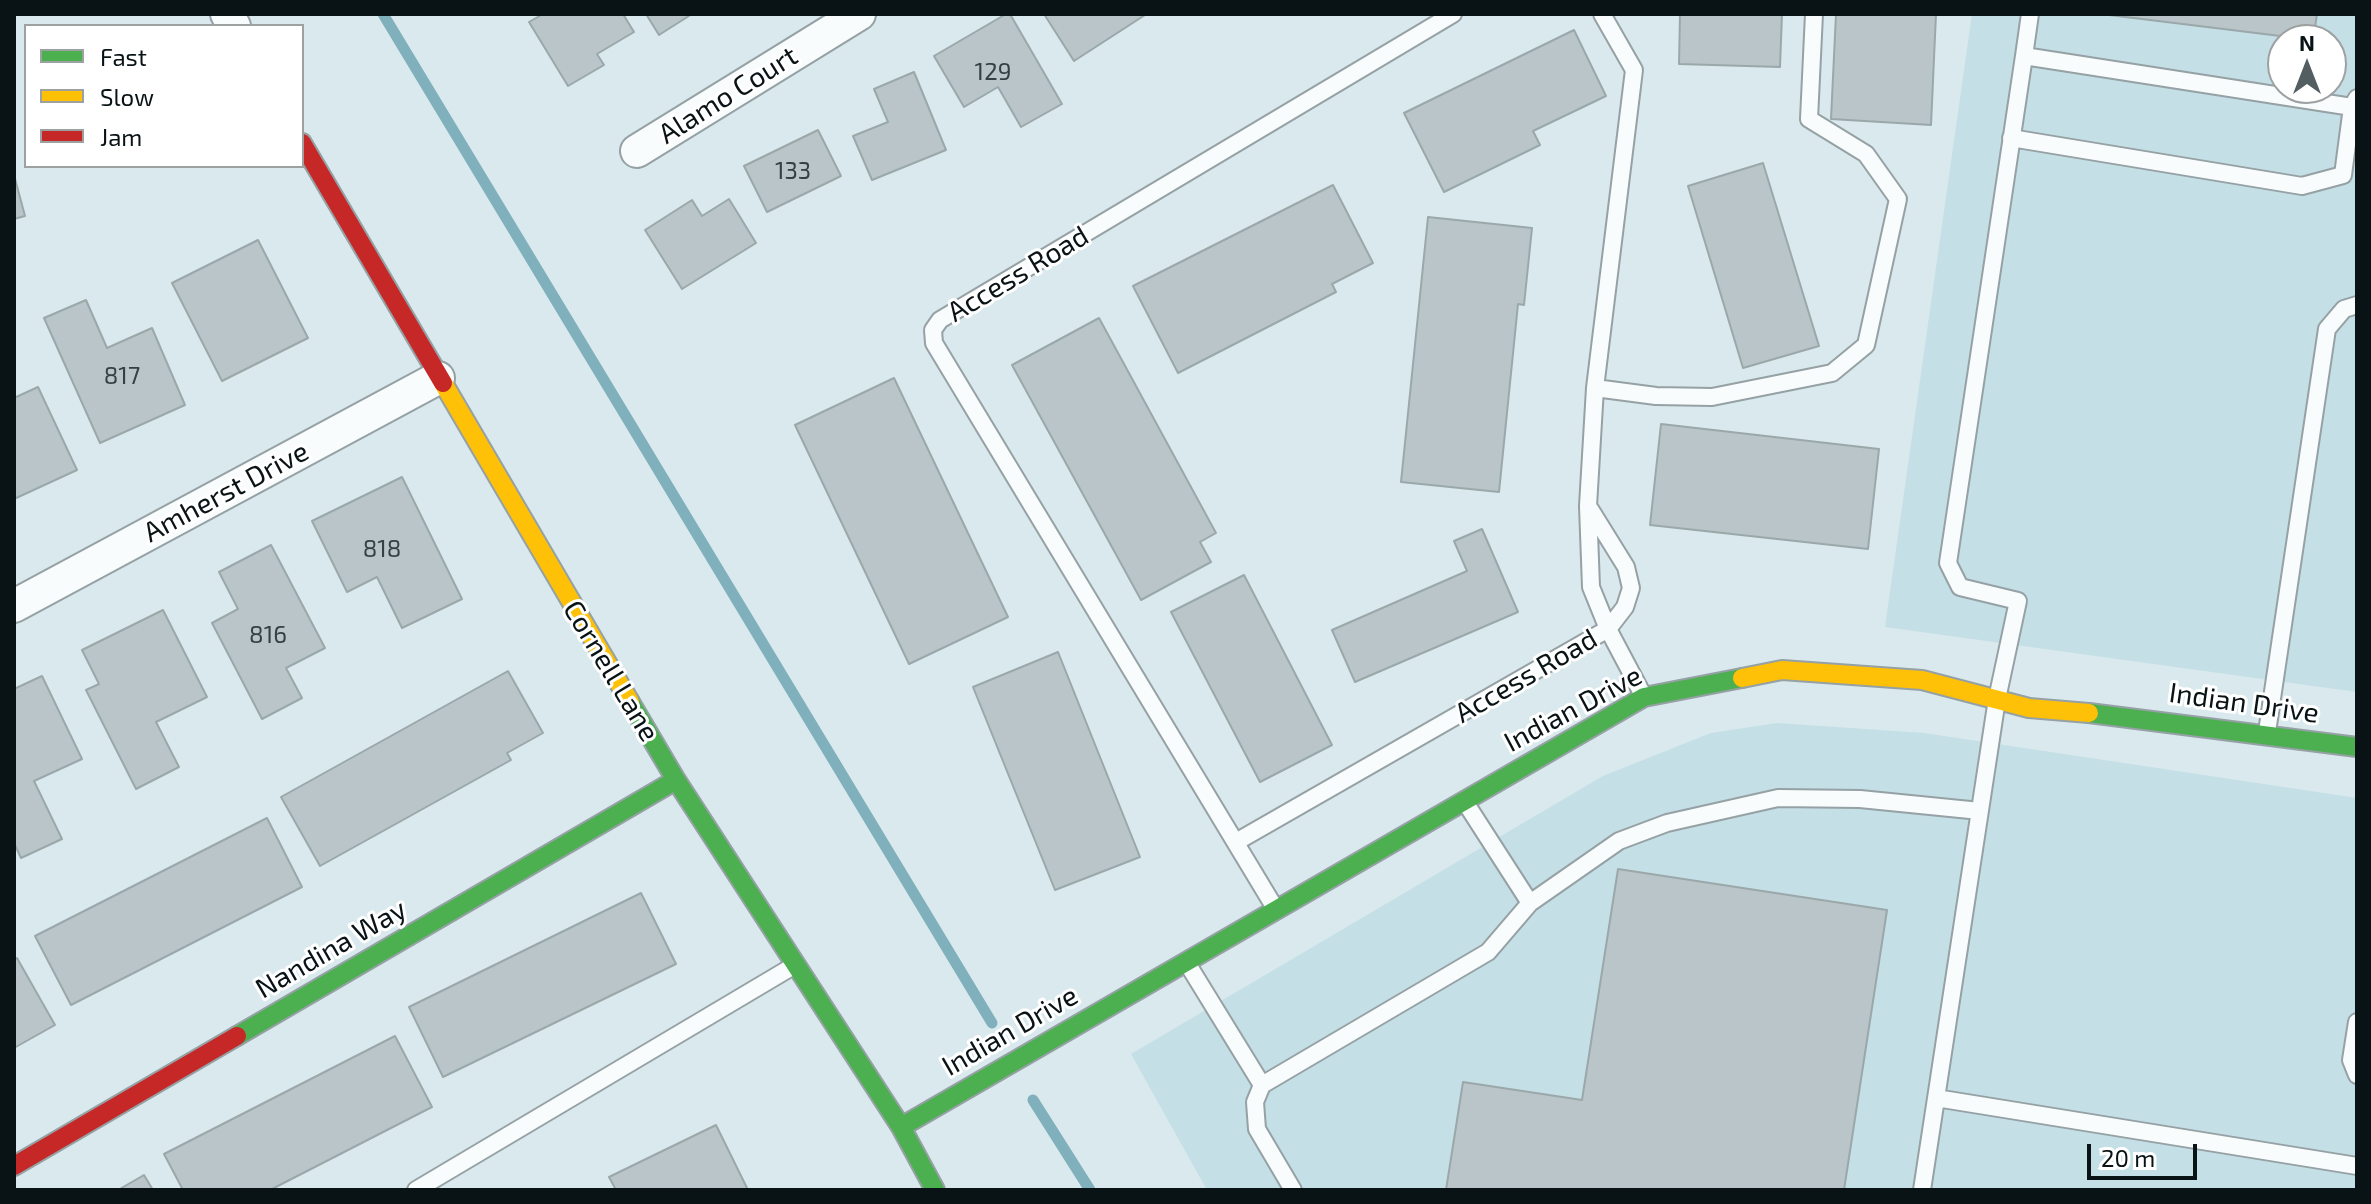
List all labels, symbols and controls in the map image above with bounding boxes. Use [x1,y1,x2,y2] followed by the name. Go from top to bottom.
[24,24,304,168] legend
[2267,24,2347,104] north arrow
[2299,29,2315,55] text: N
[652,39,804,151] street label: Alamo Court
[100,42,147,71] text: Fast
[975,58,1011,86] house number: 129
[100,82,154,111] text: Slow
[100,122,142,151] text: Jam
[775,157,811,185] house number: 133
[941,219,1095,329] street label: Access Road
[104,362,140,390] house number: 817
[138,434,314,550] street label: Amherst Drive
[363,535,401,563] house number: 818
[556,594,666,748] street label: Cornell Lane
[249,621,287,649] house number: 816
[1449,622,1603,730] street label: Access Road
[1498,659,1648,759] street label: Indian Drive
[2167,676,2321,730] street label: Indian Drive
[250,892,412,1006] street label: Nandina Way
[936,979,1084,1083] street label: Indian Drive
[2091,1128,2201,1178] scale bar
[2101,1143,2155,1172] text: 20 m

